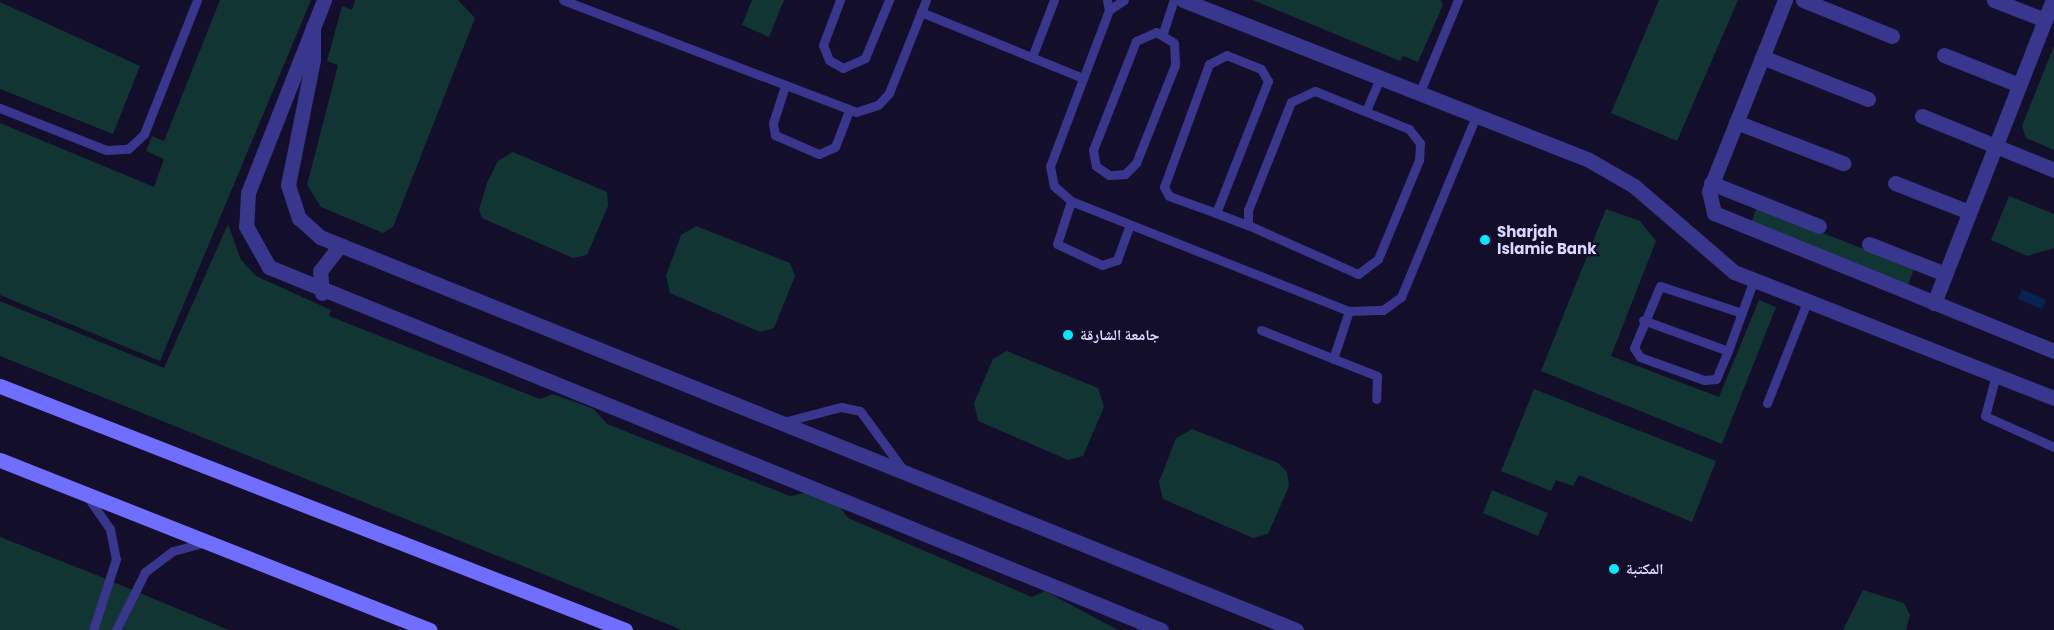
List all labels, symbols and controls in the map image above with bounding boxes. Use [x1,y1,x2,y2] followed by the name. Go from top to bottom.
[1497,222,1596,257] place label: Sharjah Islamic Bank
[1478,233,1492,247] marker: Sharjah Islamic Bank
[1080,326,1159,344] place label: جامعة الشارقة
[1061,328,1075,342] marker: جامعة الشارقة
[1626,560,1663,578] place label: المكتبة
[1607,562,1621,576] marker: المكتبة

